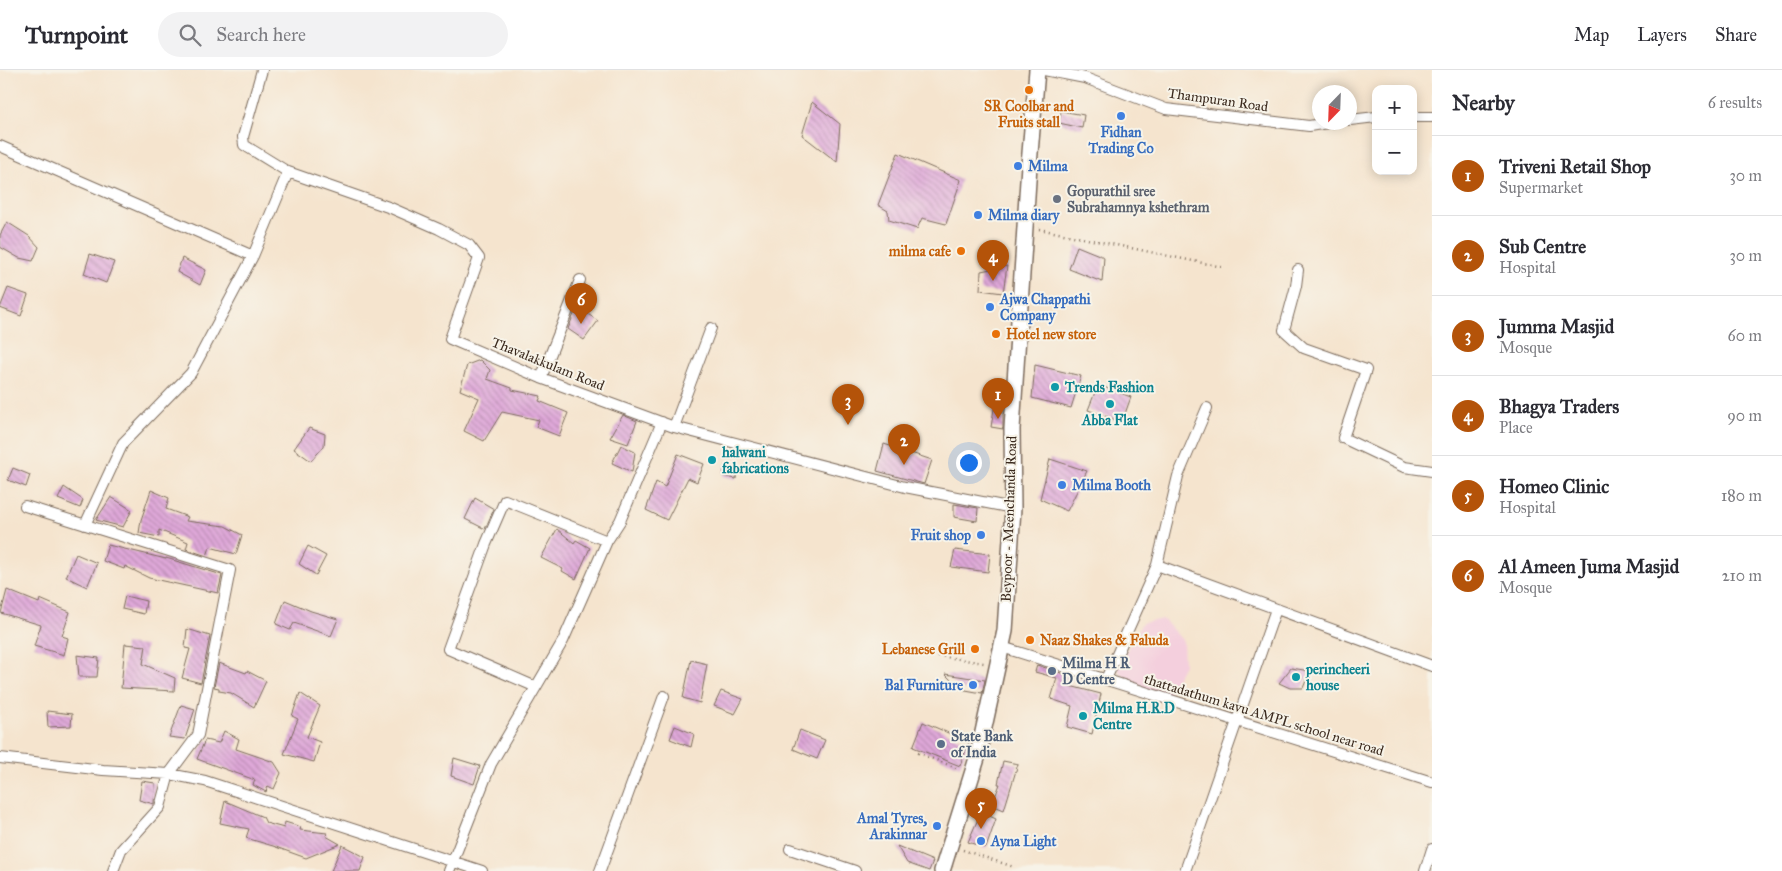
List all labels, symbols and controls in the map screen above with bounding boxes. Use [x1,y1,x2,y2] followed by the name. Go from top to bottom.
[158,12,508,57] search box
[25,20,128,50] text: Turnpoint
[176,21,204,49] icon: search
[216,23,306,46] text: Search here
[1574,24,1609,46] text: Map
[1637,24,1687,46] text: Layers
[1715,24,1757,46] text: Share
[1023,84,1035,96] marker: SR Coolbar and Fruits stall
[1167,85,1269,115] street label: Thampuran Road
[1312,85,1357,130] north arrow
[1372,85,1417,175] map controls
[1372,85,1417,130] button: +
[1452,90,1515,116] text: Nearby
[1708,93,1762,112] text: 6 results
[984,98,1075,131] place label: SR Coolbar and Fruits stall
[1115,110,1127,122] marker: Fidhan Trading Co
[1087,124,1154,158] place label: Fidhan Trading Co
[1372,130,1417,175] button: −
[1499,155,1651,178] text: Triveni Retail Shop
[1028,158,1069,175] place label: Milma
[1012,160,1024,172] marker: Milma
[1465,166,1471,185] text: 1
[1729,166,1762,185] text: 30 m
[1499,178,1583,197] text: Supermarket
[1067,183,1210,217] place label: Gopurathil sree Subrahamnya kshethram
[1051,193,1063,205] marker: Gopurathil sree Subrahamnya kshethram
[988,207,1061,225] place label: Milma diary
[972,209,984,221] marker: Milma diary
[1499,235,1586,258] text: Sub Centre
[977,240,1009,281] pin: 4
[888,243,951,260] place label: milma cafe
[955,245,967,257] marker: milma cafe
[1464,246,1472,265] text: 2
[1729,246,1762,265] text: 30 m
[1499,258,1556,277] text: Hospital
[565,283,597,324] pin: 6
[999,291,1091,325] place label: Ajwa Chappathi Company
[984,301,996,313] marker: Ajwa Chappathi Company
[1499,315,1614,338] text: Jumma Masjid
[1006,326,1097,343] place label: Hotel new store
[1465,326,1471,345] text: 3
[1728,326,1762,345] text: 60 m
[990,328,1002,340] marker: Hotel new store
[489,334,607,394] street label: Thavalakkulam Road
[1499,338,1552,357] text: Mosque
[982,378,1014,419] pin: 1
[1064,379,1155,396] place label: Trends Fashion
[1049,381,1061,393] marker: Trends Fashion
[832,384,864,425] pin: 3
[1499,395,1619,418] text: Bhagya Traders
[1104,398,1116,410] marker: Abba Flat
[1464,406,1472,425] text: 4
[1727,406,1762,425] text: 90 m
[1081,412,1138,429] place label: Abba Flat
[1499,418,1533,437] text: Place
[888,424,920,465] pin: 2
[998,436,1020,602] street label: Beypoor - Meenchanda Road
[721,444,789,477] place label: halwani fabrications
[956,450,982,476] your location
[706,454,718,466] marker: halwani fabrications
[1499,475,1609,498] text: Homeo Clinic
[1072,477,1151,494] place label: Milma Booth
[1056,479,1068,491] marker: Milma Booth
[1464,486,1472,505] text: 5
[1721,486,1762,505] text: 180 m
[1499,498,1556,517] text: Hospital
[911,527,971,545] place label: Fruit shop
[975,529,987,541] marker: Fruit shop
[1499,555,1679,578] text: Al Ameen Juma Masjid
[1464,566,1472,585] text: 6
[1722,566,1762,585] text: 210 m
[1499,578,1552,597] text: Mosque
[1040,632,1170,649] place label: Naaz Shakes & Faluda
[1024,634,1036,646] marker: Naaz Shakes & Faluda
[882,641,966,658] place label: Lebanese Grill
[969,643,981,655] marker: Lebanese Grill
[1062,655,1131,688] place label: Milma H R D Centre
[1305,661,1370,694] place label: perincheeri house
[1046,665,1058,677] marker: Milma H R D Centre
[1142,670,1386,760] street label: thattadathum kavu AMPL school near road
[1290,671,1302,683] marker: perincheeri house
[885,677,963,694] place label: Bal Furniture
[967,679,979,691] marker: Bal Furniture
[1093,700,1175,733] place label: Milma H.R.D Centre
[1077,710,1089,722] marker: Milma H.R.D Centre
[951,728,1013,761] place label: State Bank of India
[935,738,947,750] marker: State Bank of India
[965,788,997,829] pin: 5
[856,810,928,843] place label: Amal Tyres, Arakinnar
[931,820,943,832] marker: Amal Tyres, Arakinnar
[990,833,1056,851] place label: Ayna Light
[975,835,987,847] marker: Ayna Light

